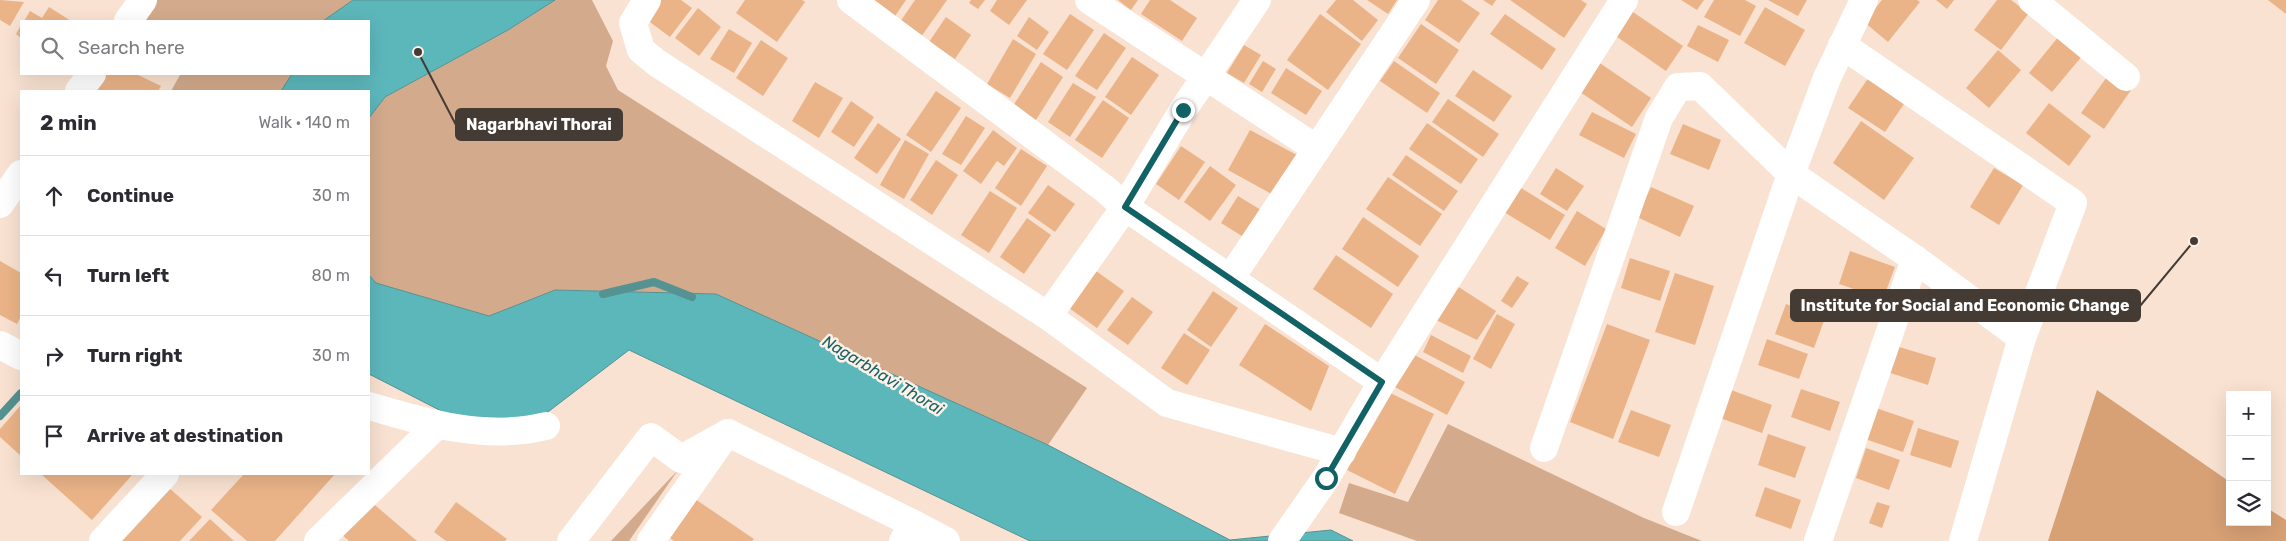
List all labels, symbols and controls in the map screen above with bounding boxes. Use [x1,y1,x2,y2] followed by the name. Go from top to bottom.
[20,20,370,75] search box
[38,34,66,62] icon: search
[78,36,185,59] text: Search here
[1172,99,1195,122] route end
[456,109,622,140] callout: Nagarbhavi Thorai
[40,110,97,135] text: 2 min
[259,113,350,132] text: Walk · 140 m
[466,115,612,134] text: Nagarbhavi Thorai
[40,182,68,210] icon: ahead
[87,184,174,207] text: Continue
[312,186,350,205] text: 30 m
[40,262,68,290] icon: left
[87,264,169,287] text: Turn left
[312,266,350,285] text: 80 m
[1791,290,2140,321] callout: Institute for Social and Economic Change
[1801,296,2129,315] text: Institute for Social and Economic Change
[819,331,948,419] water label: Nagarbhavi Thorai
[40,342,68,370] icon: right
[87,344,182,367] text: Turn right
[312,346,350,365] text: 30 m
[2226,391,2271,526] map controls
[2226,391,2271,436] button: +
[40,422,68,450] icon: arrive
[87,424,283,447] text: Arrive at destination
[2226,436,2271,481] button: −
[1315,467,1338,490] route start
[2226,481,2271,526] button: layers

